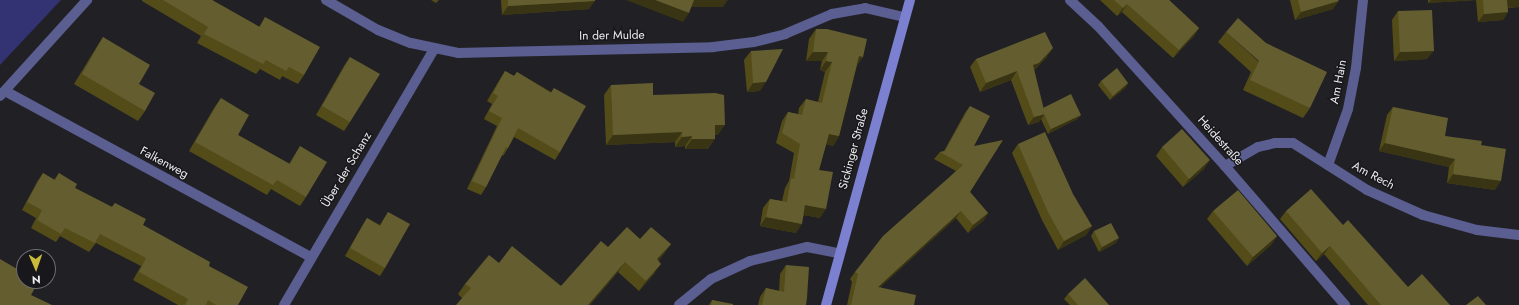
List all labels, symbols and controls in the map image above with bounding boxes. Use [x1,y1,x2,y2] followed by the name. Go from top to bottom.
[579,28,645,44] street label: In der Mulde
[1328,59,1350,105] street label: Am Hain
[836,107,872,191] street label: Sickinger Straße
[1194,113,1246,169] street label: Heidestraße
[319,130,375,210] street label: Über der Schanz
[137,144,191,182] street label: Falkenweg
[1349,159,1397,193] street label: Am Rech
[16,249,56,289] north arrow
[32,272,41,288] text: N

